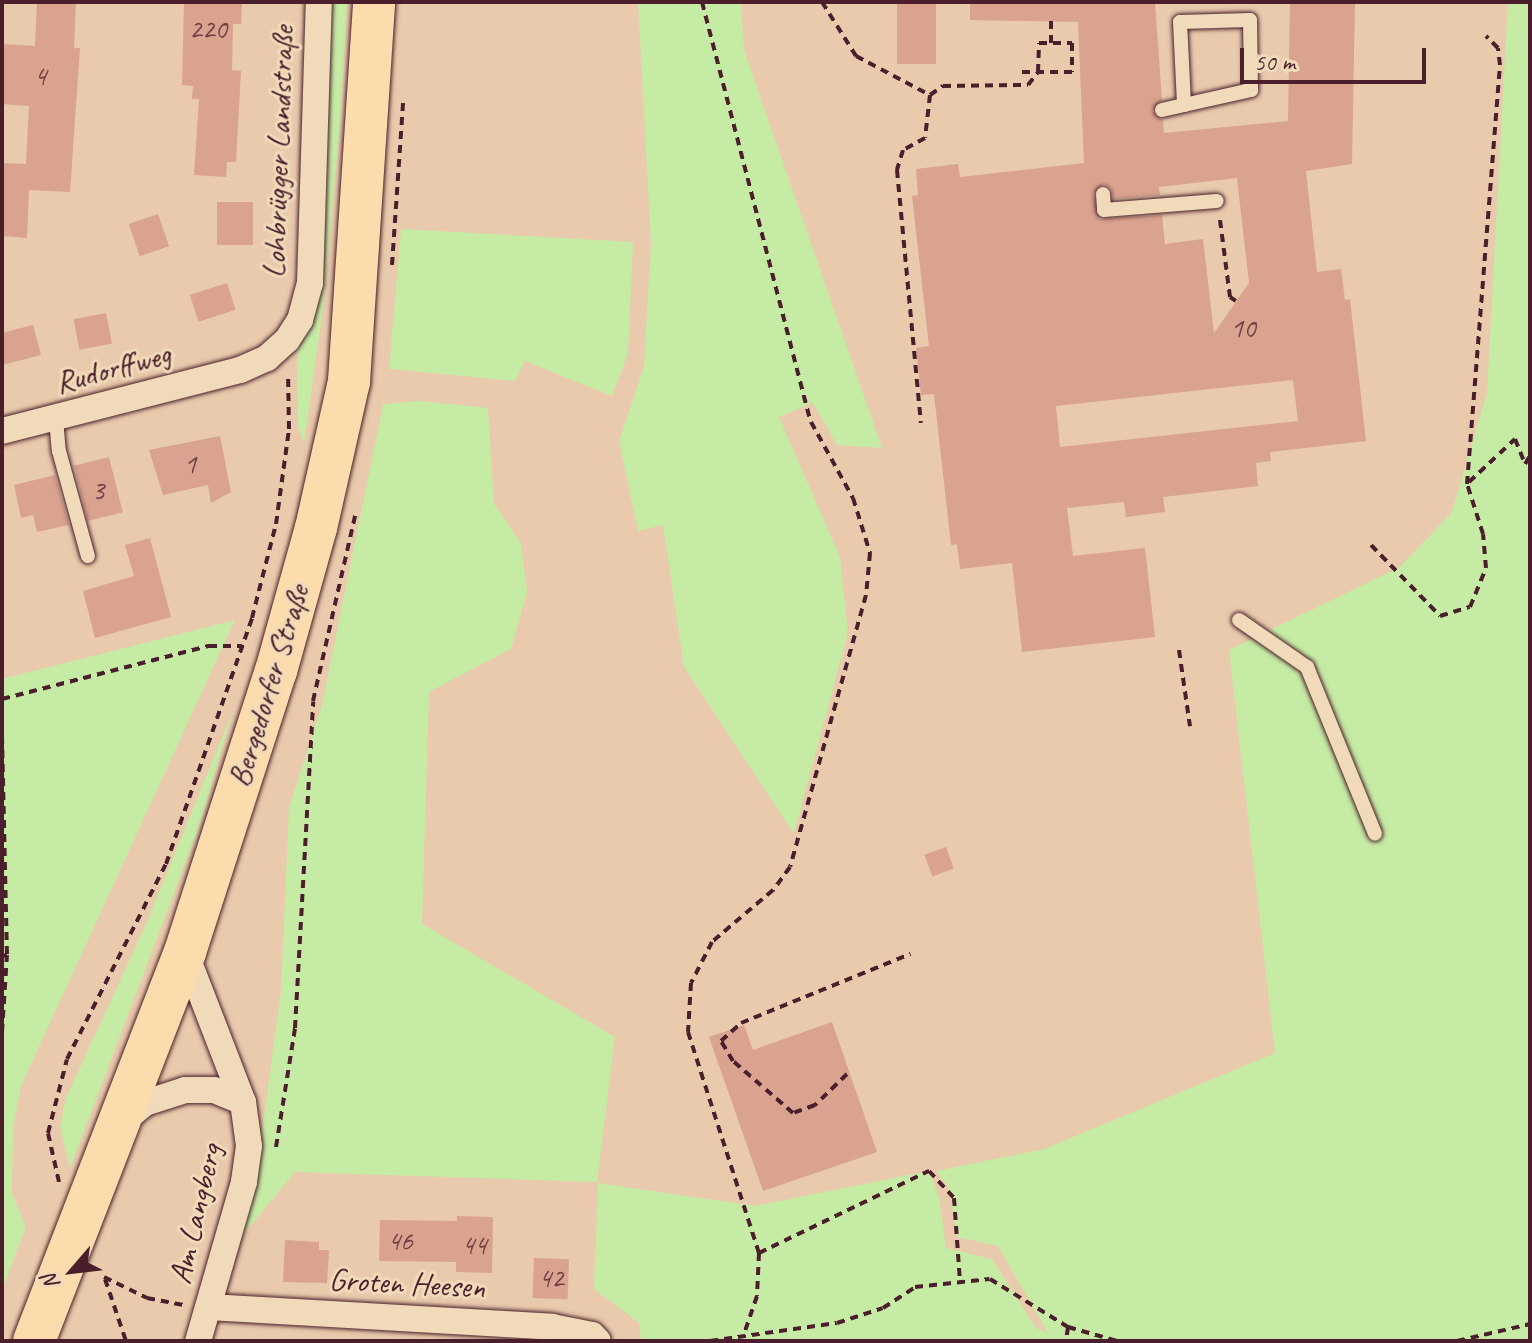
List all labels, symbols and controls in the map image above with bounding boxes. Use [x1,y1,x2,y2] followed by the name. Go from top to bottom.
[189,12,227,46] house number: 220
[255,25,303,279] street label: Lohbrügger Landstraße
[1244,32,1430,82] scale bar
[1254,47,1295,77] text: 50 m
[34,59,46,93] house number: 4
[1230,311,1256,345] house number: 10
[51,335,175,403] street label: Rudorffweg
[184,447,196,481] house number: 1
[92,473,104,507] house number: 3
[220,580,318,792] street label: Bergedorfer Straße
[161,1140,231,1288] street label: Am Langberg
[387,1224,413,1258] house number: 46
[461,1228,487,1262] house number: 44
[32,1231,112,1311] north arrow
[328,1261,486,1307] street label: Groten Heesen
[538,1261,564,1295] house number: 42
[35,1270,66,1295] text: N

